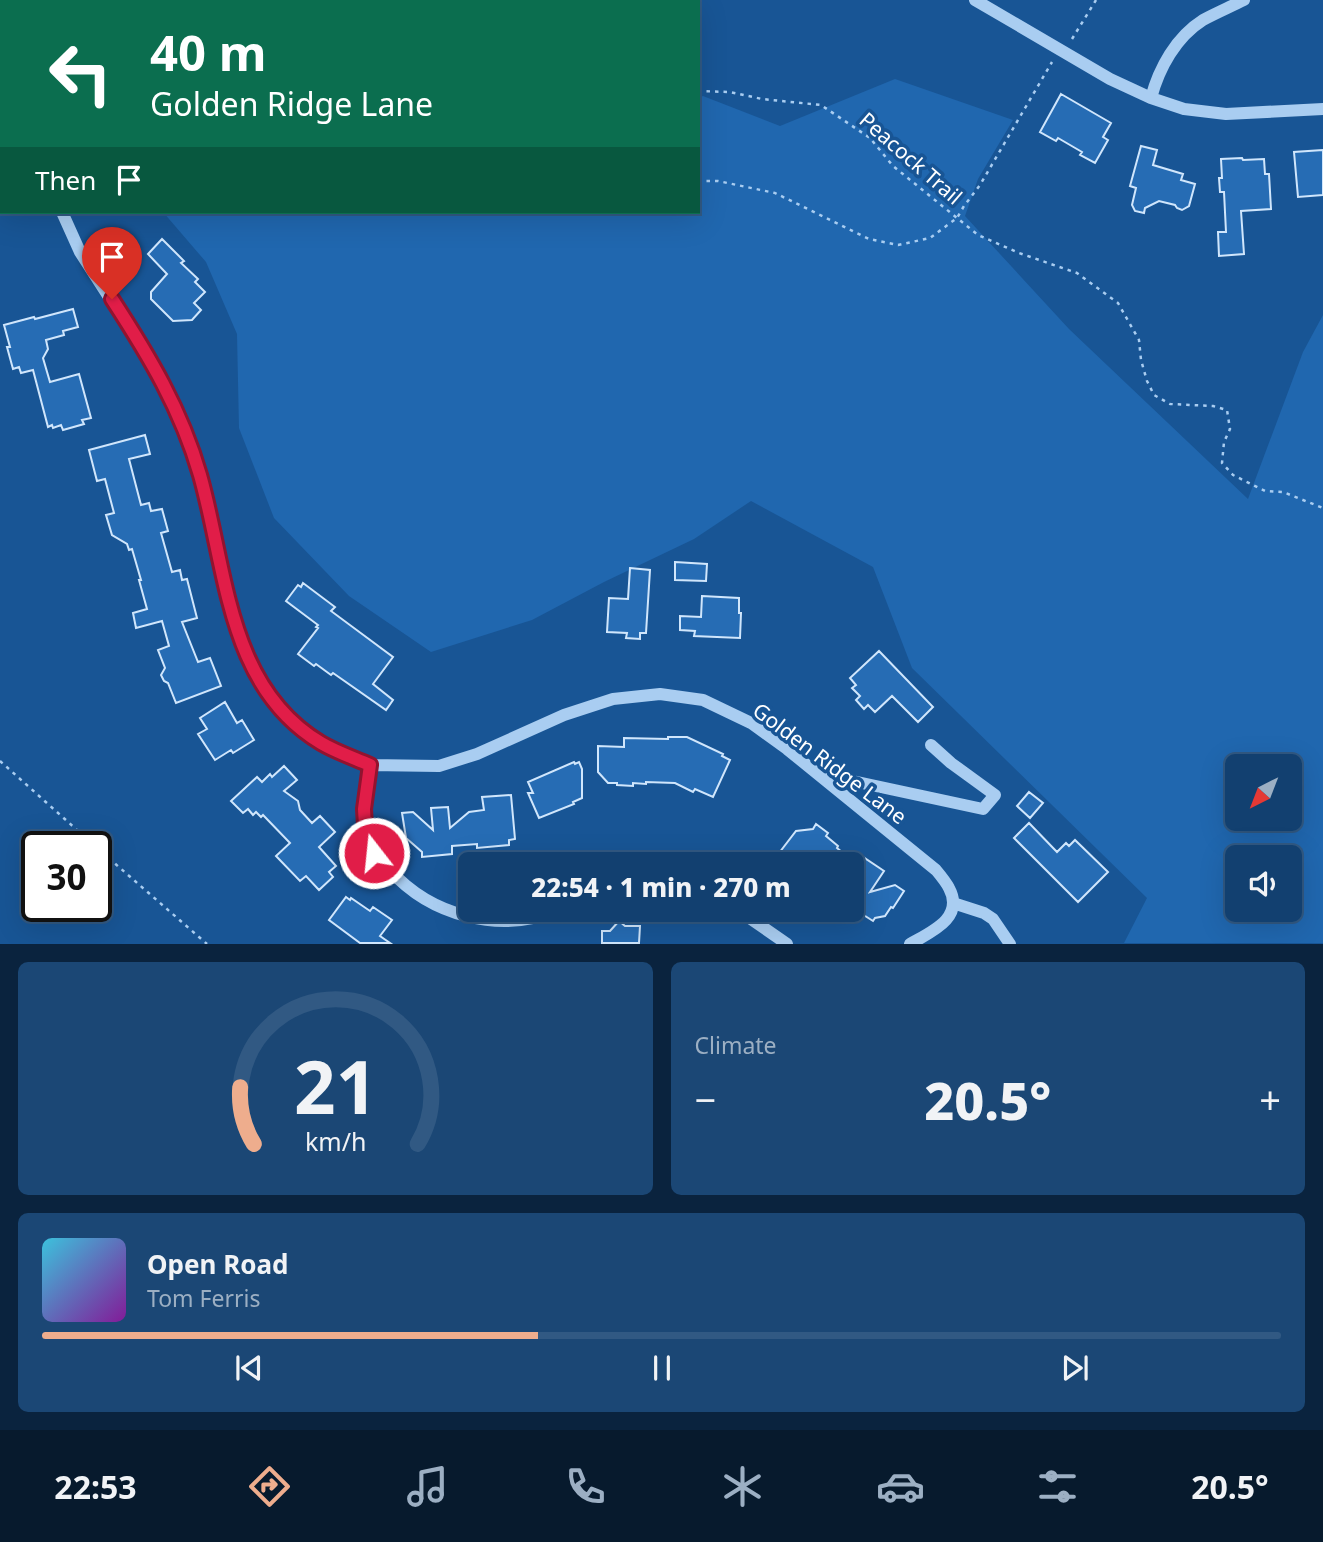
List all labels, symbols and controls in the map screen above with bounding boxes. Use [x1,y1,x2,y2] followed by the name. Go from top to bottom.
[150,19,267,85] text: 40 m
[35,28,126,119] icon: left
[150,82,433,125] text: Golden Ridge Lane
[854,106,968,210] street label: Peacock Trail
[110,161,148,199] icon: arrive
[35,162,96,198] text: Then
[82,227,142,299] pin
[93,238,131,276] icon: arrive
[747,696,913,830] street label: Golden Ridge Lane
[1225,754,1302,831] north arrow
[1225,754,1302,922] map controls
[337,816,411,890] position arrow
[21,831,112,922] speed limit sign: 30
[1225,845,1302,922] button: sound
[531,869,791,905] text: 22:54 · 1 min · 270 m
[695,1029,777,1061] text: Climate
[294,1037,377,1136] text: 21
[924,1064,1051,1135] text: 20.5°
[695,1073,716,1125] text: −
[1259,1073,1281,1125] text: +
[304,1124,366,1158] text: km/h
[147,1246,289,1282] text: Open Road
[147,1282,260,1314] text: Tom Ferris
[230,1349,268,1387] icon: previous
[643,1349,681,1387] icon: pause
[1056,1349,1094,1387] icon: next
[245,1462,294,1511] icon: directions
[403,1462,452,1511] icon: music
[561,1462,610,1511] icon: phone
[718,1462,767,1511] icon: climate
[876,1462,925,1511] icon: car
[1033,1462,1082,1511] icon: filters
[54,1465,137,1508] text: 22:53
[1191,1465,1269,1508] text: 20.5°

